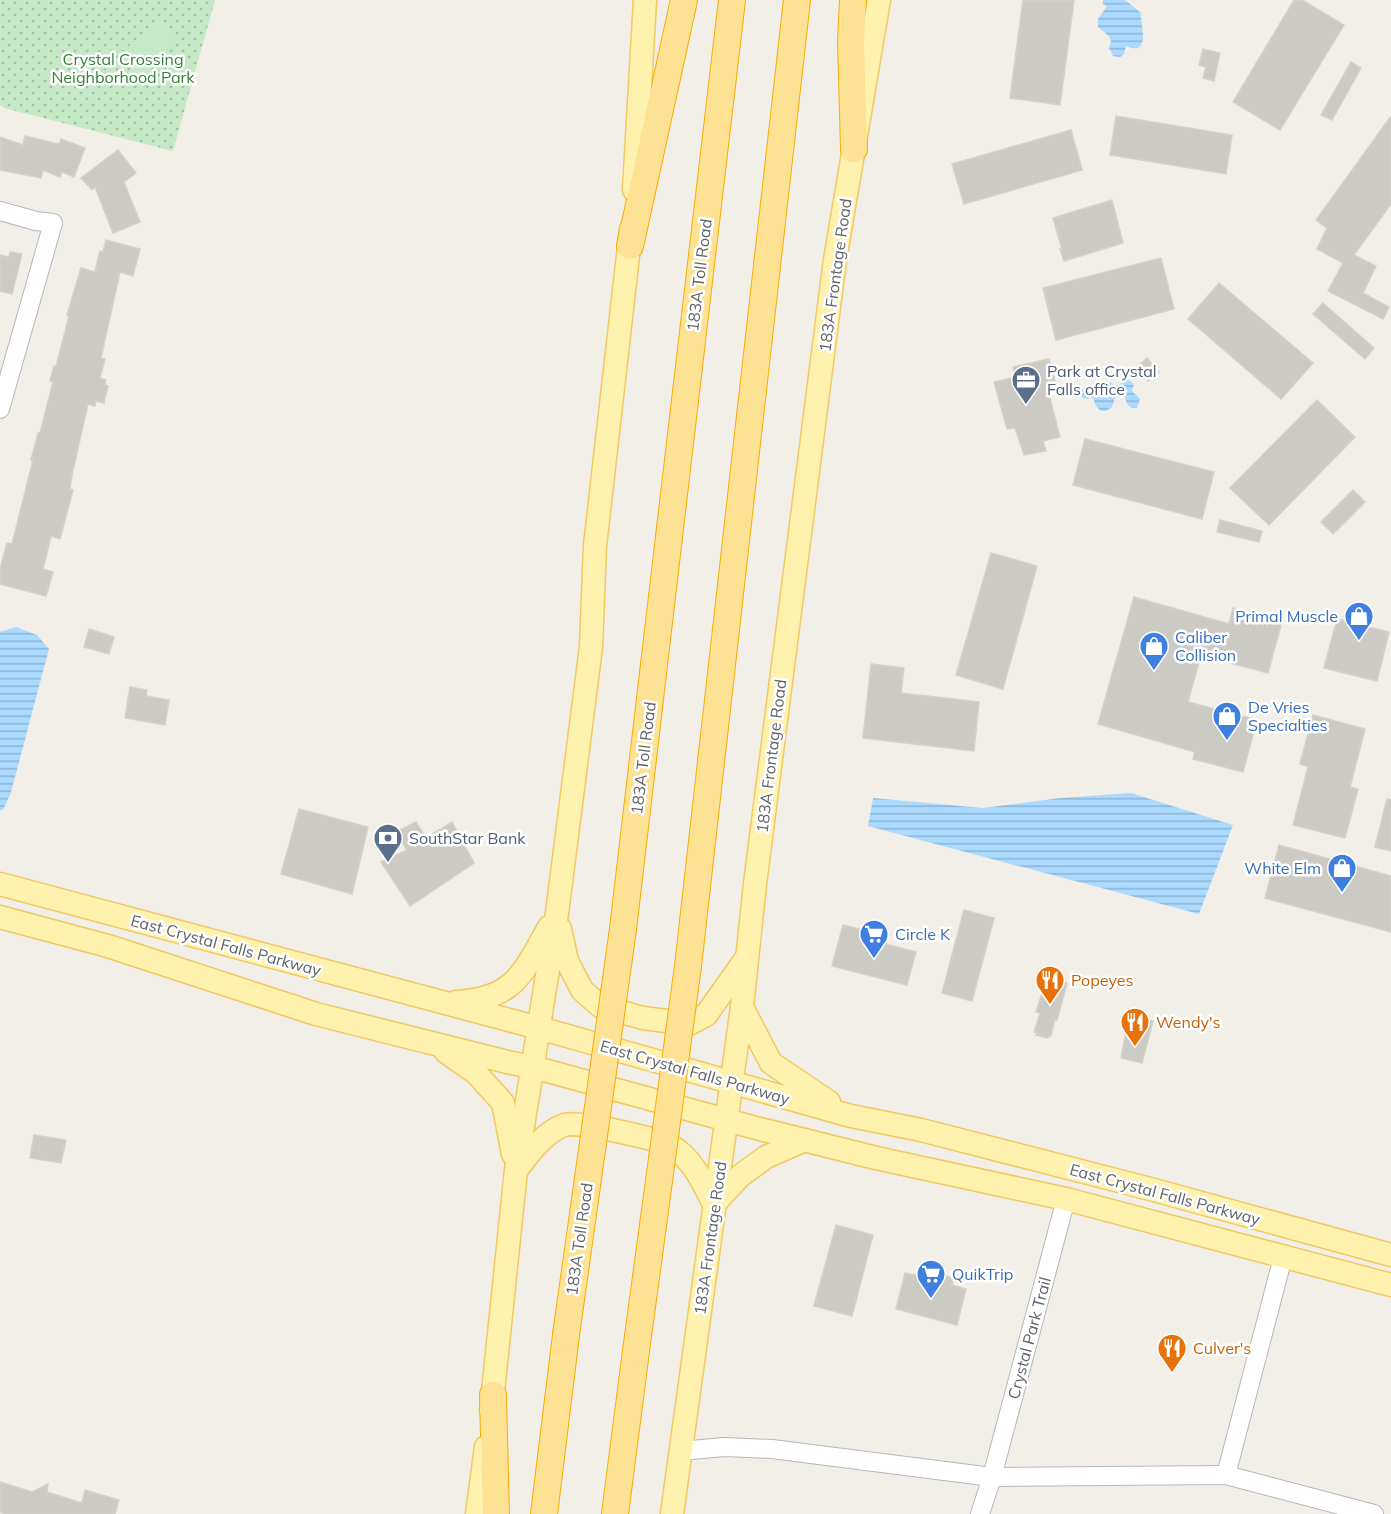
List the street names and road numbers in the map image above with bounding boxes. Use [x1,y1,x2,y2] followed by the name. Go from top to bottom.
[814,197,856,353] street label: 183A Frontage Road
[682,218,716,332] street label: 183A Toll Road
[752,678,790,834] street label: 183A Frontage Road
[626,701,660,815] street label: 183A Toll Road
[129,910,324,980] street label: East Crystal Falls Parkway
[598,1035,793,1109] street label: East Crystal Falls Parkway
[1068,1159,1263,1229] street label: East Crystal Falls Parkway
[689,1160,731,1316] street label: 183A Frontage Road
[561,1181,597,1297] street label: 183A Toll Road
[1003,1275,1055,1401] street label: Crystal Park Trail

